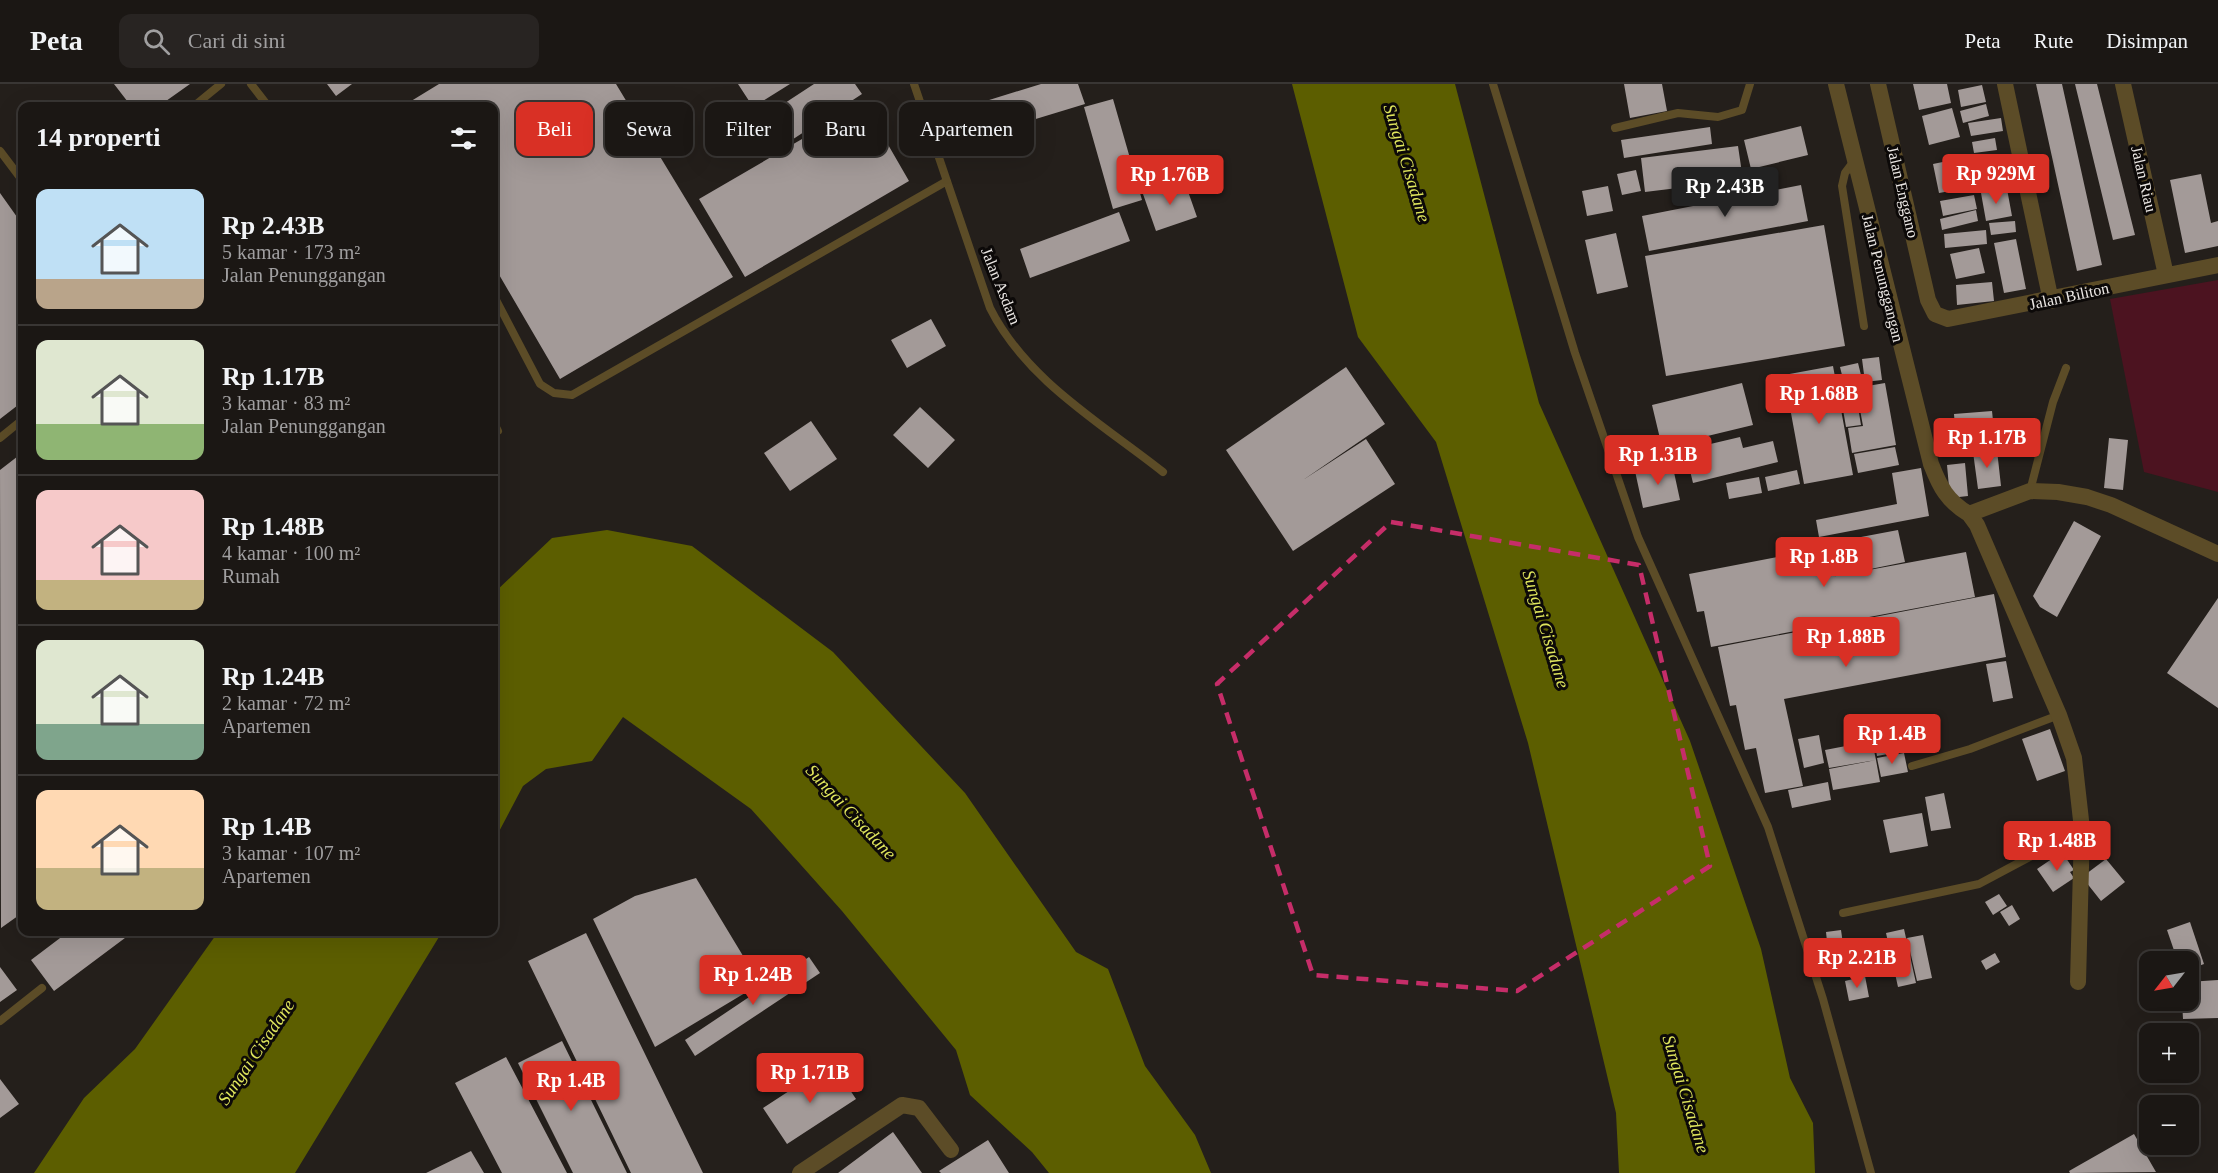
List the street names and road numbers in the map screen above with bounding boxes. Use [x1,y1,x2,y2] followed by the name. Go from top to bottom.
[1883,144,1922,240] street label: Jalan Enggano
[2128,144,2160,214] street label: Jalan Riau
[1858,212,1907,344] street label: Jalan Penunggangan
[978,245,1024,327] street label: Jalan Asdam
[2027,279,2111,313] street label: Jalan Biliton

